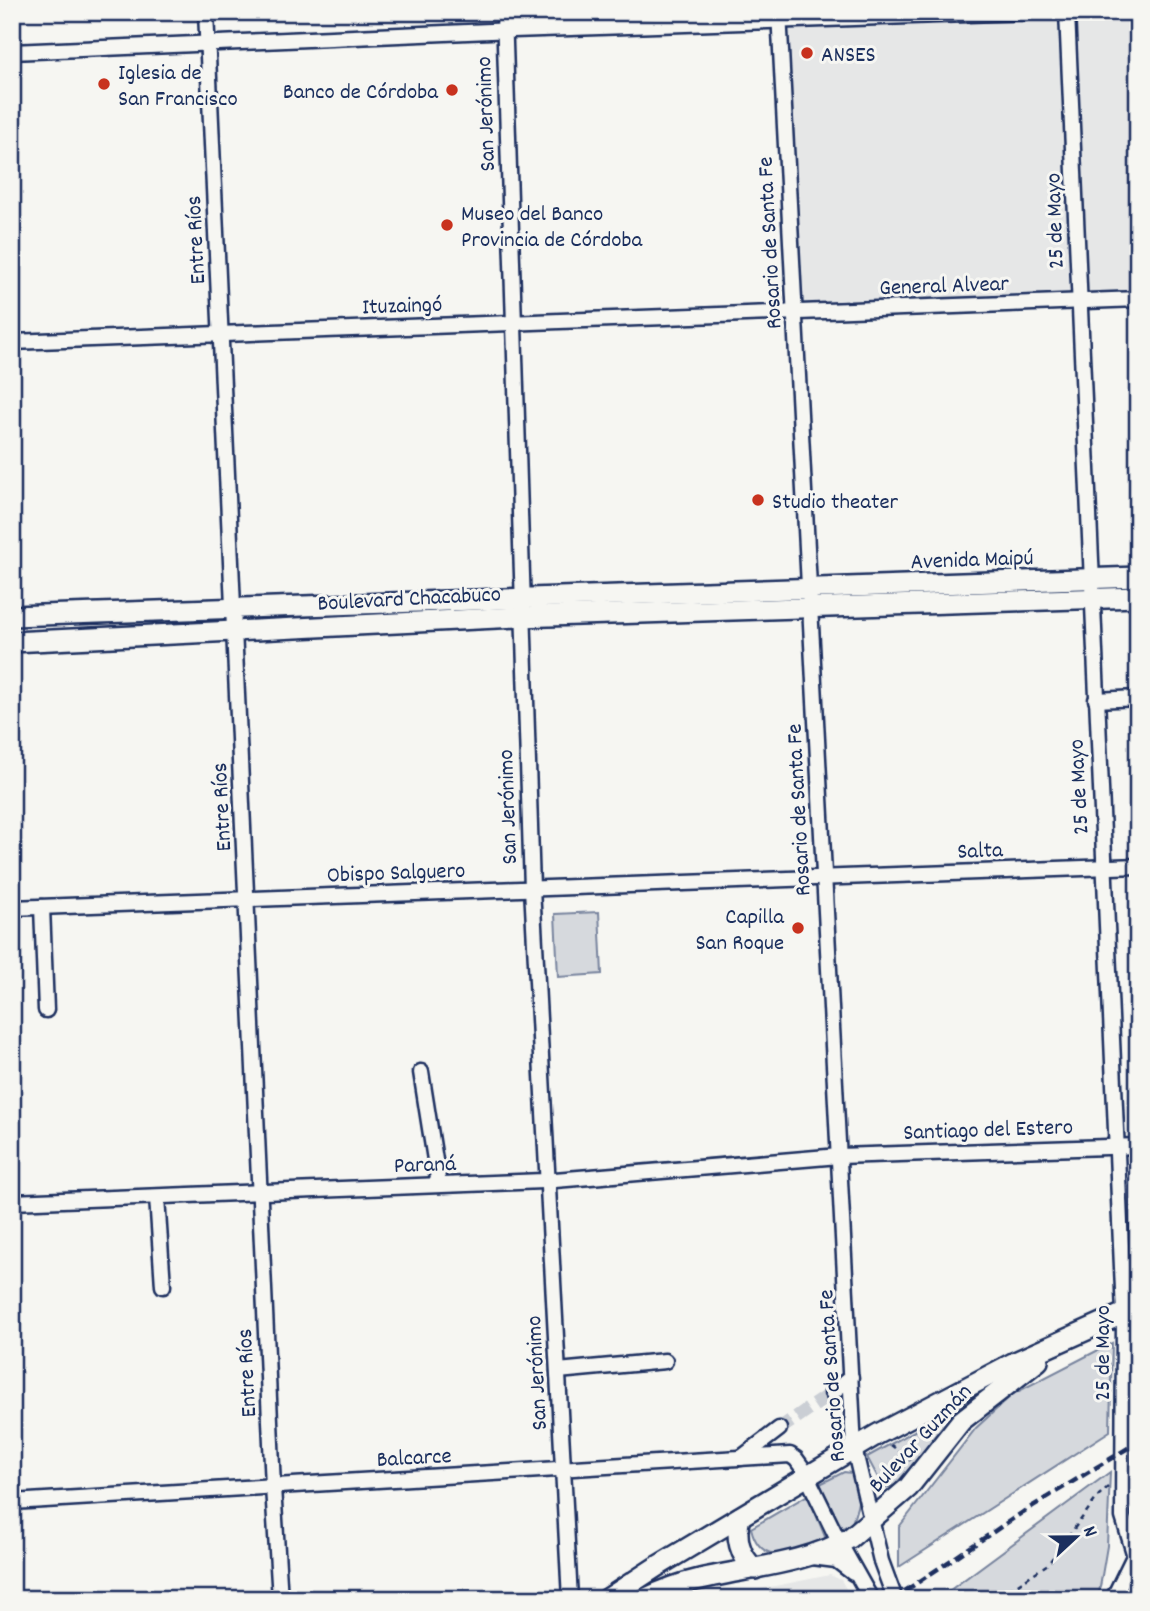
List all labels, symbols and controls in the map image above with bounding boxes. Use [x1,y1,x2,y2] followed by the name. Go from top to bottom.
[821,40,876,73] place label: ANSES
[799,45,815,61] marker: ANSES
[469,56,506,172] street label: San Jerónimo
[118,58,238,117] place label: Iglesia de San Francisco
[96,76,112,92] marker: Iglesia de San Francisco
[283,77,439,110] place label: Banco de Córdoba
[444,82,460,98] marker: Banco de Córdoba
[750,156,792,330] street label: Rosario de Santa Fe
[1038,172,1075,269] street label: 25 de Mayo
[179,195,216,285] street label: Entre Ríos
[461,199,643,258] place label: Museo del Banco Provincia de Córdoba
[439,217,455,233] marker: Museo del Banco Provincia de Córdoba
[879,269,1010,306] street label: General Alvear
[361,290,443,325] street label: Ituzaingó
[772,487,899,520] place label: Studio theater
[750,492,766,508] marker: Studio theater
[910,543,1034,580] street label: Avenida Maipú
[317,579,502,622] street label: Boulevard Chacabuco
[779,723,821,897] street label: Rosario de Santa Fe
[1062,738,1099,836] street label: 25 de Mayo
[491,749,528,865] street label: San Jerónimo
[205,762,242,852] street label: Entre Ríos
[957,835,1005,870] street label: Salta
[326,856,466,893] street label: Obispo Salguero
[695,902,785,961] place label: Capilla San Roque
[790,920,806,936] marker: Capilla San Roque
[903,1112,1074,1151] street label: Santiago del Estero
[393,1149,458,1184] street label: Paraná
[811,1288,856,1463] street label: Rosario de Santa Fe
[1088,1305,1121,1401] street label: 25 de Mayo
[519,1315,558,1431] street label: San Jerónimo
[230,1328,267,1418] street label: Entre Ríos
[862,1377,981,1501] street label: Bulevar Guzmán
[376,1441,453,1478] street label: Balcarce
[1042,1502,1112,1572] north arrow
[1074,1523,1103,1541] text: N

